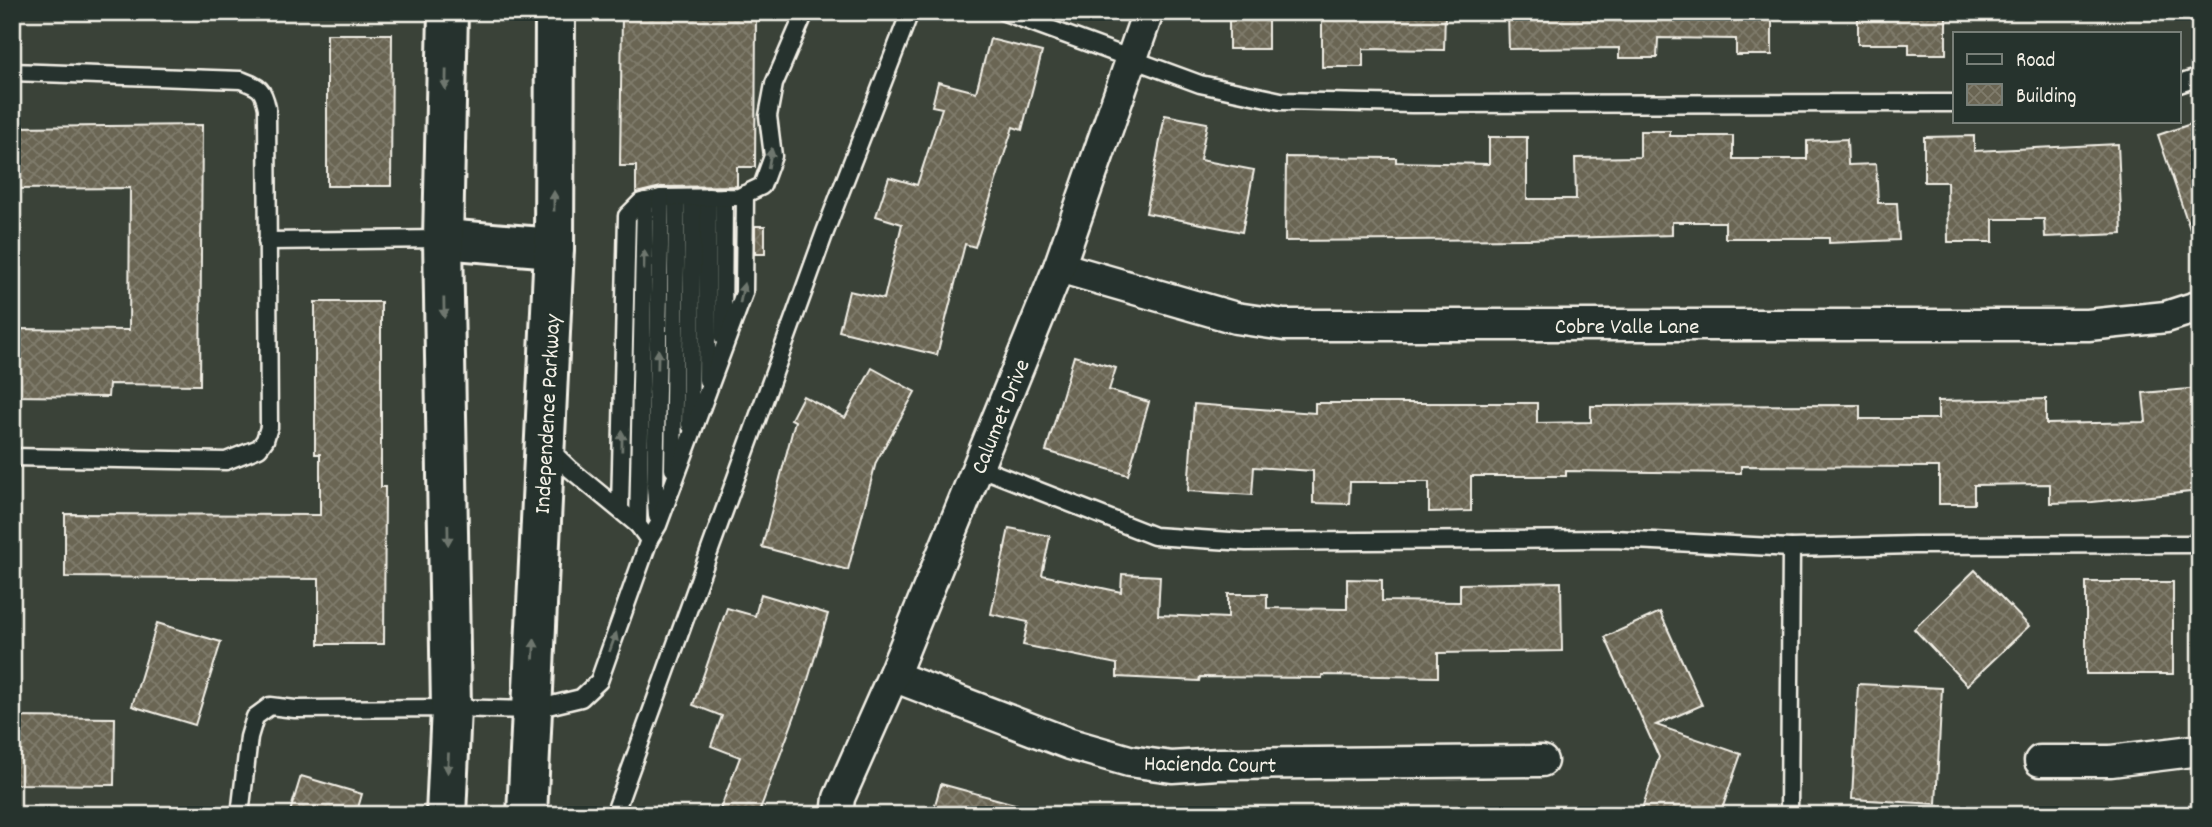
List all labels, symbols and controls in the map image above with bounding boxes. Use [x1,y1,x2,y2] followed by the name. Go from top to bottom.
[1953,32,2180,122] legend
[2016,47,2055,77] text: Road
[440,70,452,92] one-way arrow
[2016,83,2076,113] text: Building
[765,147,776,169] one-way arrow
[548,190,560,212] one-way arrow
[638,249,649,271] one-way arrow
[736,282,747,304] one-way arrow
[438,297,450,319] one-way arrow
[1555,312,1699,345] street label: Cobre Valle Lane
[528,313,571,515] street label: Independence Parkway
[652,348,663,370] one-way arrow
[964,355,1040,480] street label: Calumet Drive
[616,430,627,452] one-way arrow
[442,525,454,547] one-way arrow
[608,632,619,653] one-way arrow
[529,637,540,659] one-way arrow
[1144,749,1276,784] street label: Hacienda Court
[443,752,454,774] one-way arrow

